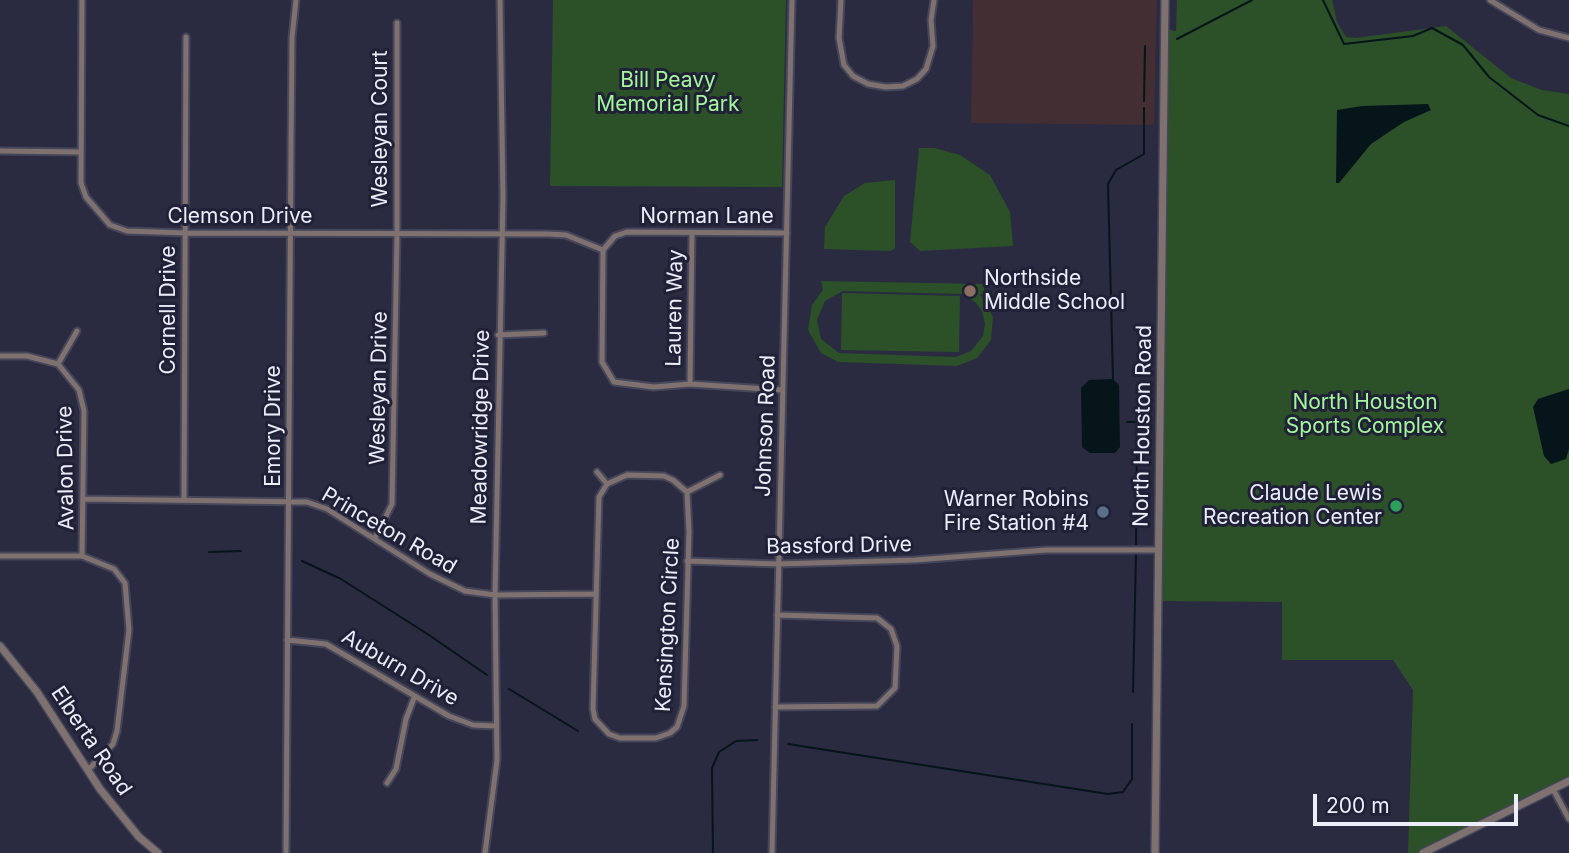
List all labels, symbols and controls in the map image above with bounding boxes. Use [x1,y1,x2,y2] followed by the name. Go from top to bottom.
[368,50,394,208] street label: Wesleyan Court
[596,68,740,118] park label: Bill Peavy Memorial Park
[167,204,313,230] street label: Clemson Drive
[640,204,774,230] street label: Norman Lane
[156,245,182,375] street label: Cornell Drive
[661,249,689,367] street label: Lauren Way
[984,266,1125,316] place label: Northside Middle School
[962,283,978,299] marker: Northside Middle School
[365,311,393,465] street label: Wesleyan Drive
[1129,325,1157,527] street label: North Houston Road
[467,329,495,525] street label: Meadowridge Drive
[751,355,781,497] street label: Johnson Road
[261,365,287,487] street label: Emory Drive
[1286,390,1444,440] park label: North Houston Sports Complex
[52,405,80,531] street label: Avalon Drive
[1203,481,1382,531] place label: Claude Lewis Recreation Center
[317,482,461,580] street label: Princeton Road
[944,487,1089,537] place label: Warner Robins Fire Station #4
[1388,498,1404,514] marker: Claude Lewis Recreation Center
[1095,504,1111,520] marker: Warner Robins Fire Station #4
[766,532,912,560] street label: Bassford Drive
[651,537,685,713] street label: Kensington Circle
[337,624,463,712] street label: Auburn Drive
[45,682,137,800] street label: Elberta Road
[1317,780,1522,824] scale bar
[1326,793,1390,818] text: 200 m

